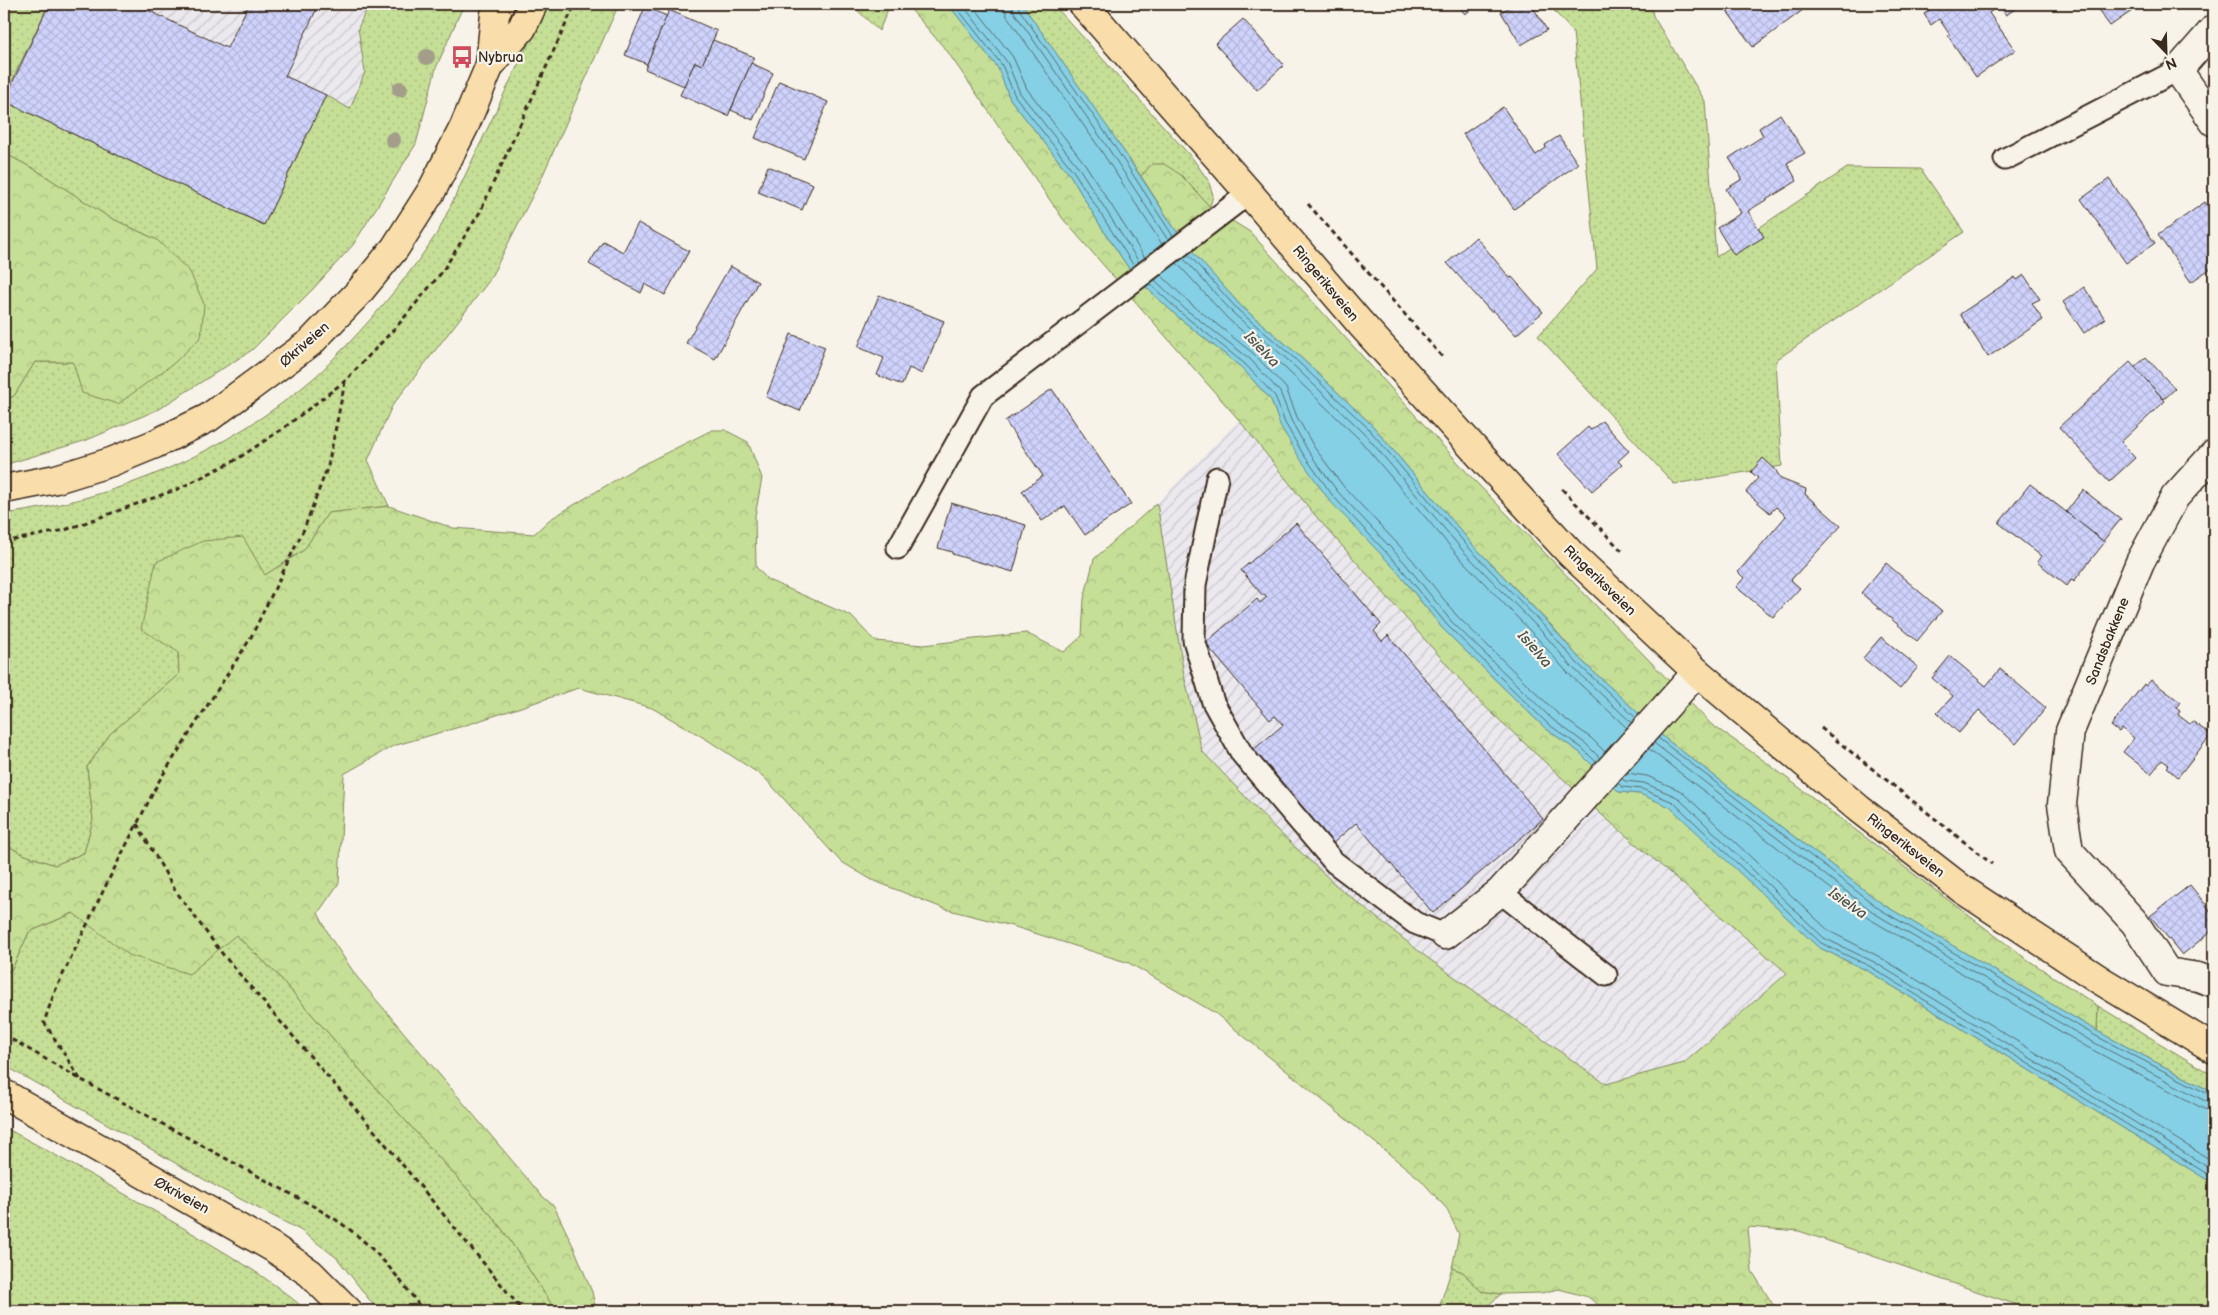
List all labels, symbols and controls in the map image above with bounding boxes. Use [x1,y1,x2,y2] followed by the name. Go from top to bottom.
[2140,28,2190,78] north arrow
[449,44,475,70] bus stop icon: Nybrua
[478,49,524,66] place label: Nybrua
[2163,54,2179,73] text: N
[1289,242,1362,325] street label: Ringeriksveien
[276,318,333,370] street label: Økriveien
[1239,327,1283,371] water label: Isielva
[1560,542,1639,619] street label: Ringeriksveien
[2082,595,2133,687] street label: Sandsbakkene
[1513,626,1556,672] water label: Isielva
[1863,810,1948,881] street label: Ringeriksveien
[1824,883,1871,924] water label: Isielva
[151,1173,212,1217] street label: Økriveien

